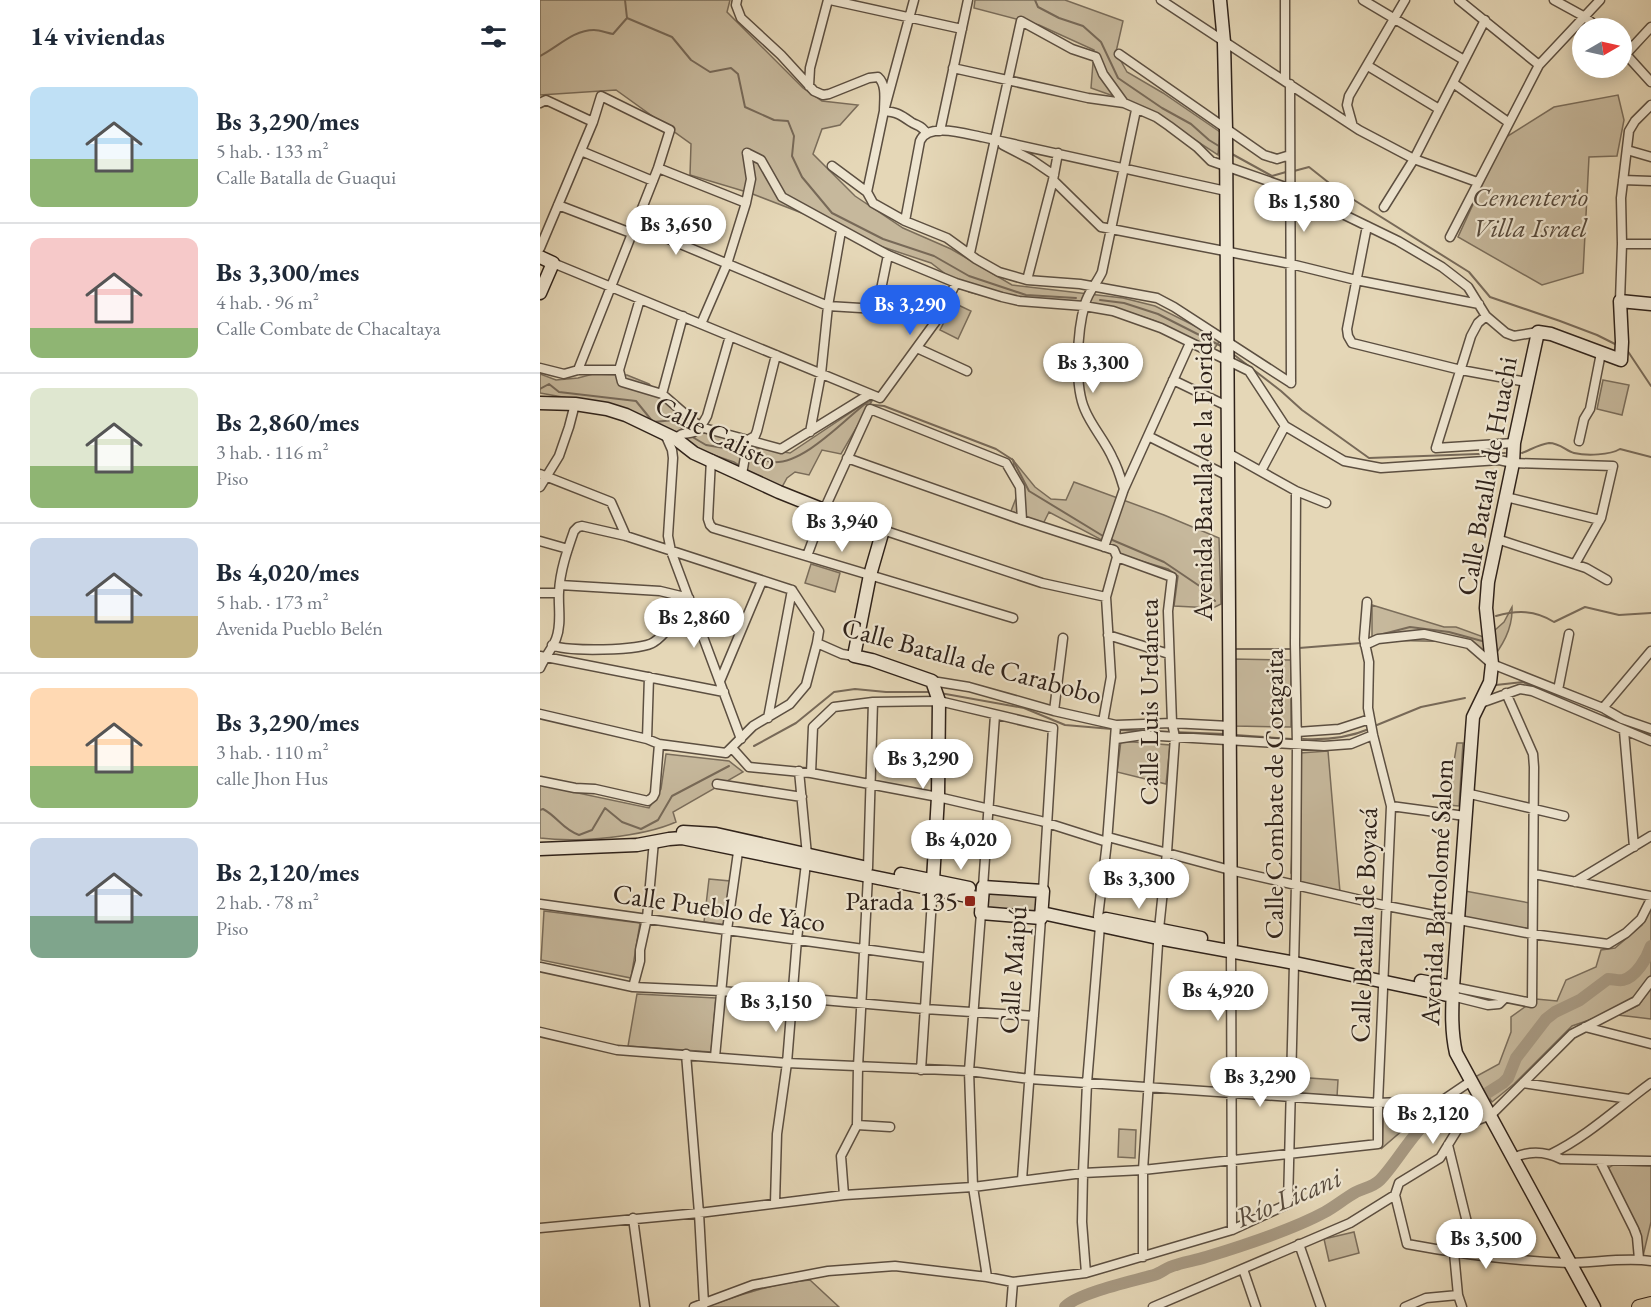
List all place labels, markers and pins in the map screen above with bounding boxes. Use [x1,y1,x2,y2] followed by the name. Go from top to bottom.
[1242,182,1366,233] pin: Bs 1,580
[614,205,738,256] pin: Bs 3,650
[848,285,972,336] pin: Bs 3,290
[1031,343,1155,394] pin: Bs 3,300
[780,502,904,553] pin: Bs 3,940
[632,598,756,649] pin: Bs 2,860
[861,739,985,790] pin: Bs 3,290
[899,820,1023,871] pin: Bs 4,020
[1077,859,1201,910] pin: Bs 3,300
[845,883,958,918] place label: Parada 135
[963,894,977,908] marker: Parada 135
[1156,971,1280,1022] pin: Bs 4,920
[714,982,838,1033] pin: Bs 3,150
[1198,1057,1322,1108] pin: Bs 3,290
[1371,1094,1495,1145] pin: Bs 2,120
[1424,1219,1548,1270] pin: Bs 3,500

